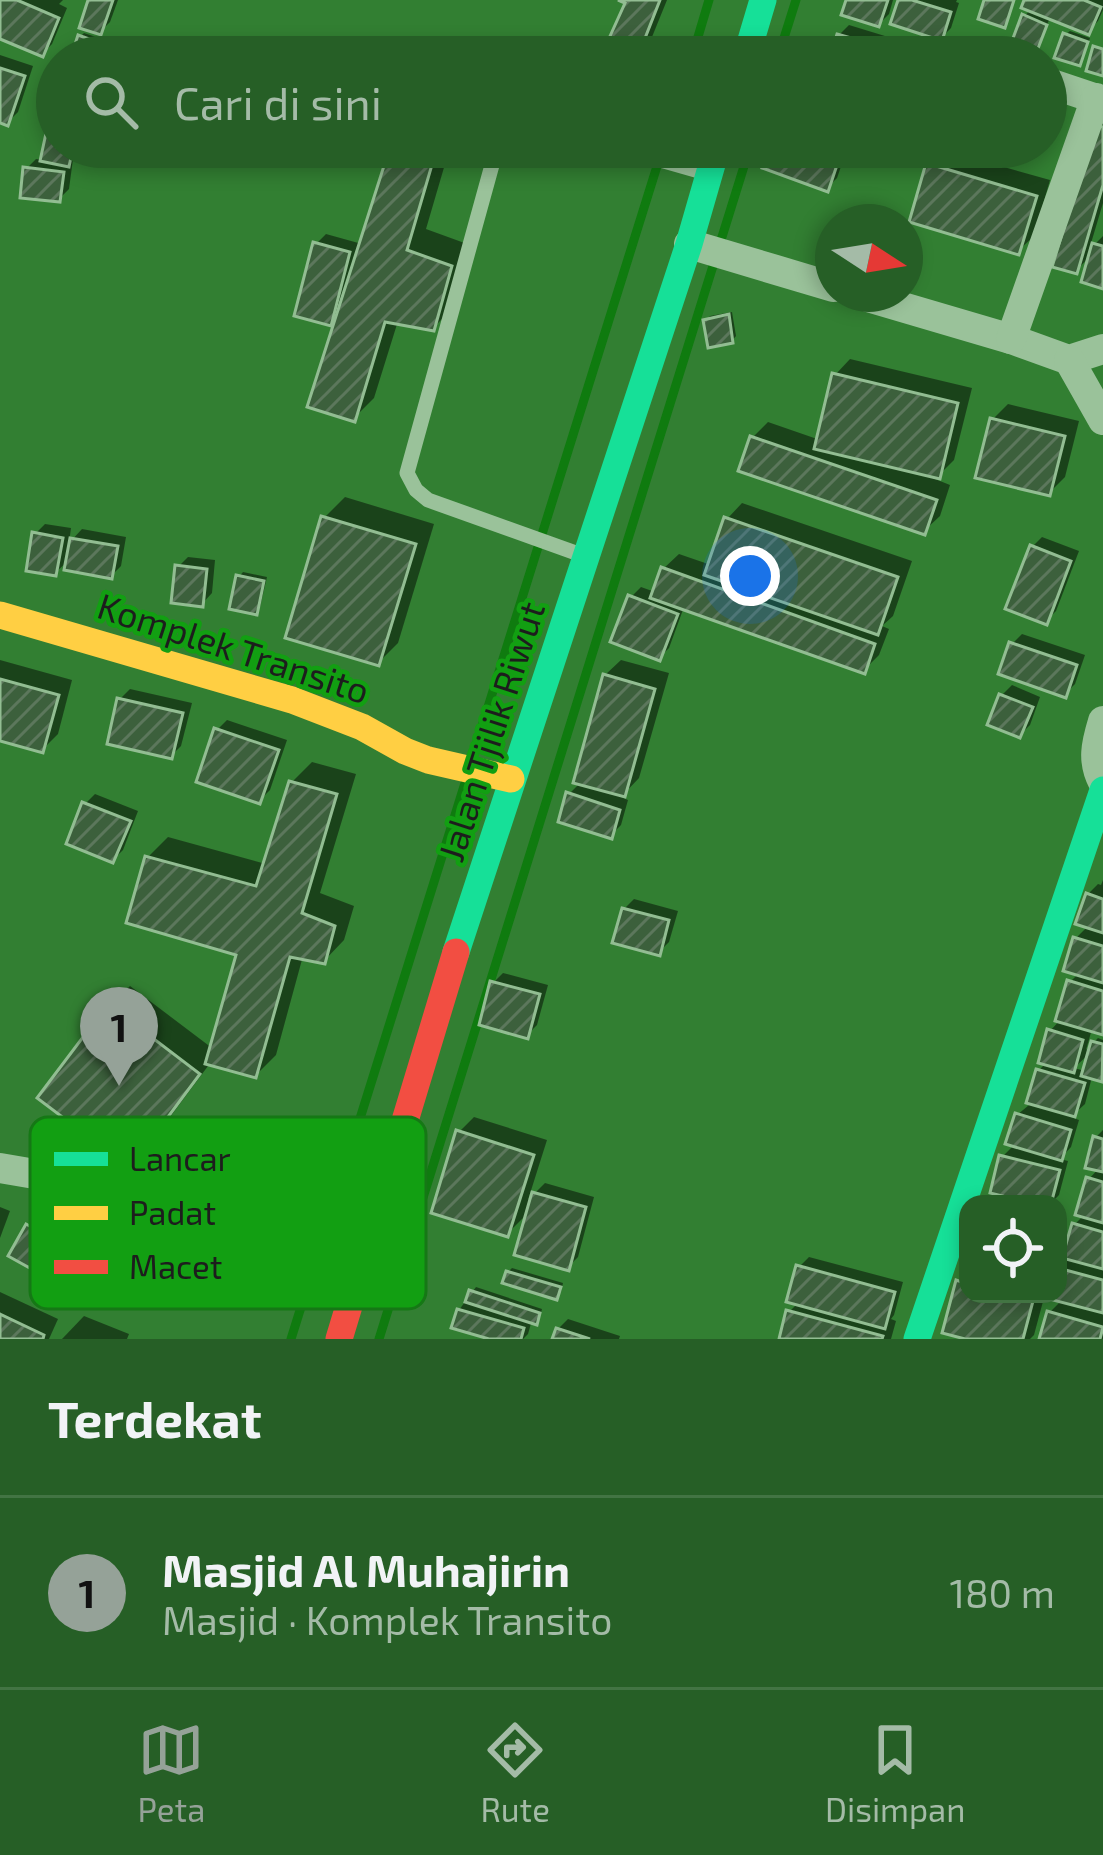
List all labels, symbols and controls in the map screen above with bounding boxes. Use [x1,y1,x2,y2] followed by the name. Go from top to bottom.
[36,36,1067,168] search box
[78,69,144,135] icon: search
[174,75,382,129] text: Cari di sini
[815,204,923,312] north arrow
[720,546,780,606] your location
[93,583,375,711] street label: Komplek Transito
[428,596,552,866] street label: Jalan Tjilik Riwut
[80,987,158,1086] pin: 1
[30,1117,426,1309] legend
[129,1138,231,1178] text: Lancar
[129,1192,216,1232] text: Padat
[959,1195,1067,1303] map controls
[959,1195,1067,1303] button: locate
[129,1246,222,1286] text: Macet
[48,1387,262,1448] text: Terdekat
[162,1542,570,1596] text: Masjid Al Muhajirin
[79,1569,95,1616] text: 1
[949,1569,1055,1616] text: 180 m
[162,1596,612,1643] text: Masjid · Komplek Transito
[138,1717,205,1829] tab: Peta
[480,1717,550,1829] tab: Rute
[825,1717,965,1829] tab: Disimpan

